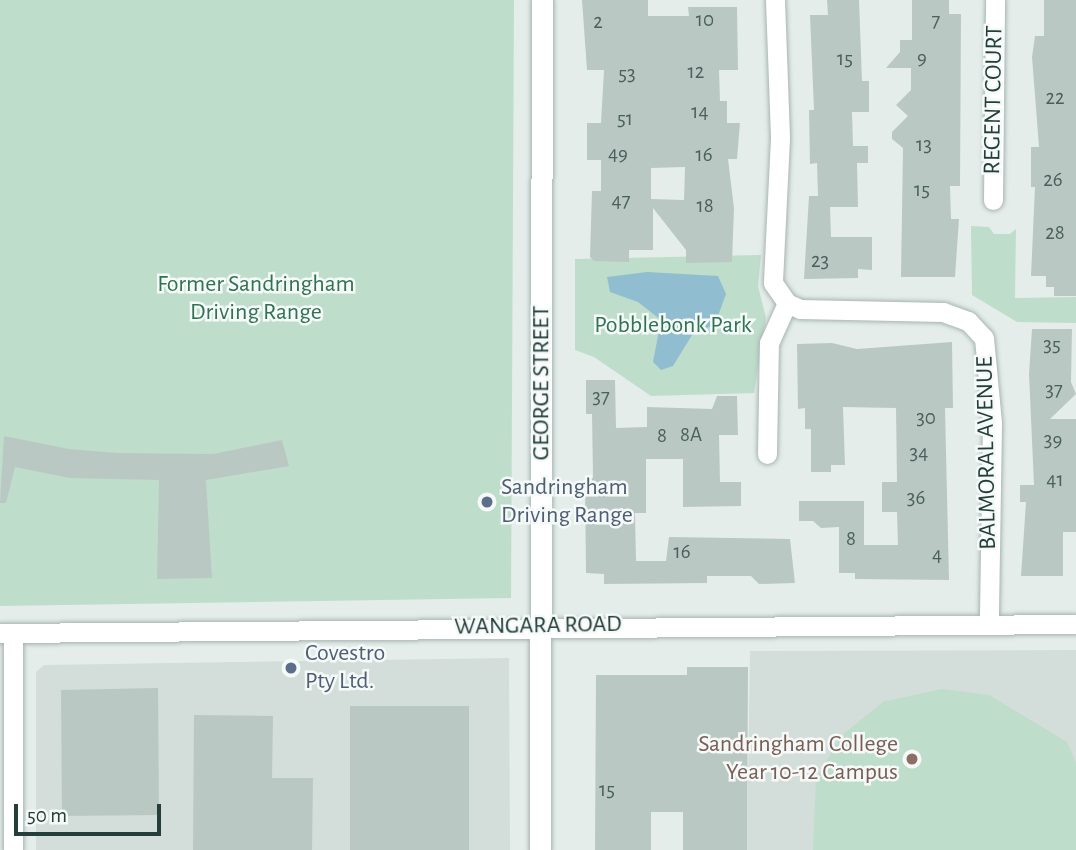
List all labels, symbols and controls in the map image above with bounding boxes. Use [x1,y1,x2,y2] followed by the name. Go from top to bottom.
[696,7,714,33] house number: 10
[932,8,940,34] house number: 7
[593,9,603,35] house number: 2
[978,25,1010,175] street label: REGENT COURT
[917,45,927,71] house number: 9
[837,46,853,72] house number: 15
[688,59,704,85] house number: 12
[618,61,636,87] house number: 53
[1045,85,1065,111] house number: 22
[691,99,709,125] house number: 14
[617,106,633,132] house number: 51
[916,132,932,158] house number: 13
[608,141,628,167] house number: 49
[695,142,713,168] house number: 16
[1043,167,1063,193] house number: 26
[914,177,930,203] house number: 15
[612,188,630,214] house number: 47
[696,193,714,219] house number: 18
[1045,220,1065,246] house number: 28
[811,248,829,274] house number: 23
[157,271,355,327] park label: Former Sandringham Driving Range
[528,306,556,460] street label: GEORGE STREET
[594,312,752,340] park label: Pobblebonk Park
[1043,332,1061,358] house number: 35
[971,356,1003,550] street label: BALMORAL AVENUE
[1045,377,1063,403] house number: 37
[592,384,610,410] house number: 37
[916,405,936,431] house number: 30
[680,422,702,448] house number: 8A
[657,423,667,449] house number: 8
[1044,427,1062,453] house number: 39
[910,440,928,466] house number: 34
[1046,467,1064,493] house number: 41
[501,474,633,530] place label: Sandringham Driving Range
[907,485,925,511] house number: 36
[479,494,495,510] marker: Sandringham Driving Range
[846,526,856,552] house number: 8
[673,539,691,565] house number: 16
[932,542,942,568] house number: 4
[454,610,622,642] street label: WANGARA ROAD
[305,640,385,696] place label: Covestro Pty Ltd.
[283,660,299,676] marker: Covestro Pty Ltd.
[698,731,898,787] place label: Sandringham College Year 10-12 Campus
[904,751,920,767] marker: Sandringham College Year 10-12 Campus
[599,777,615,803] house number: 15
[18,790,164,834] scale bar
[27,805,67,826] text: 50 m

